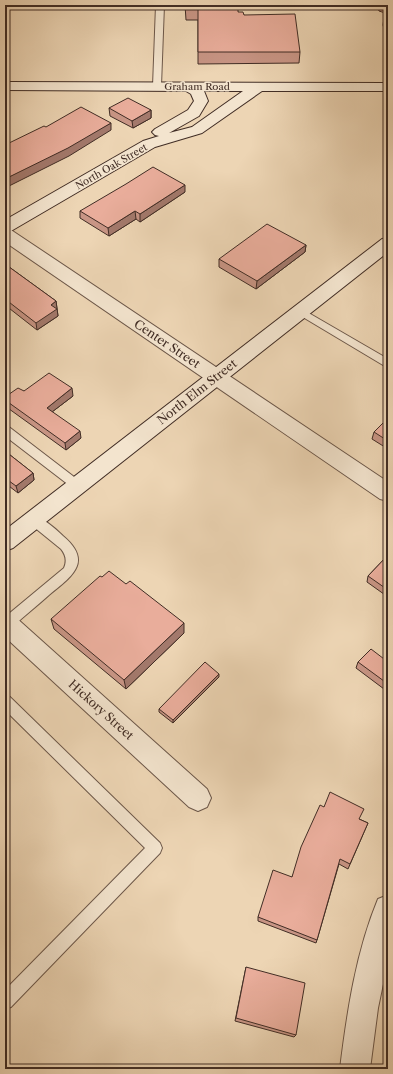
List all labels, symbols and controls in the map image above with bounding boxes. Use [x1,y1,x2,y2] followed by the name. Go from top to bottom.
[164,80,230,93] street label: Graham Road
[73,140,150,192] street label: North Oak Street
[131,316,204,372] street label: Center Street
[154,355,240,427] street label: North Elm Street
[66,676,138,743] street label: Hickory Street

